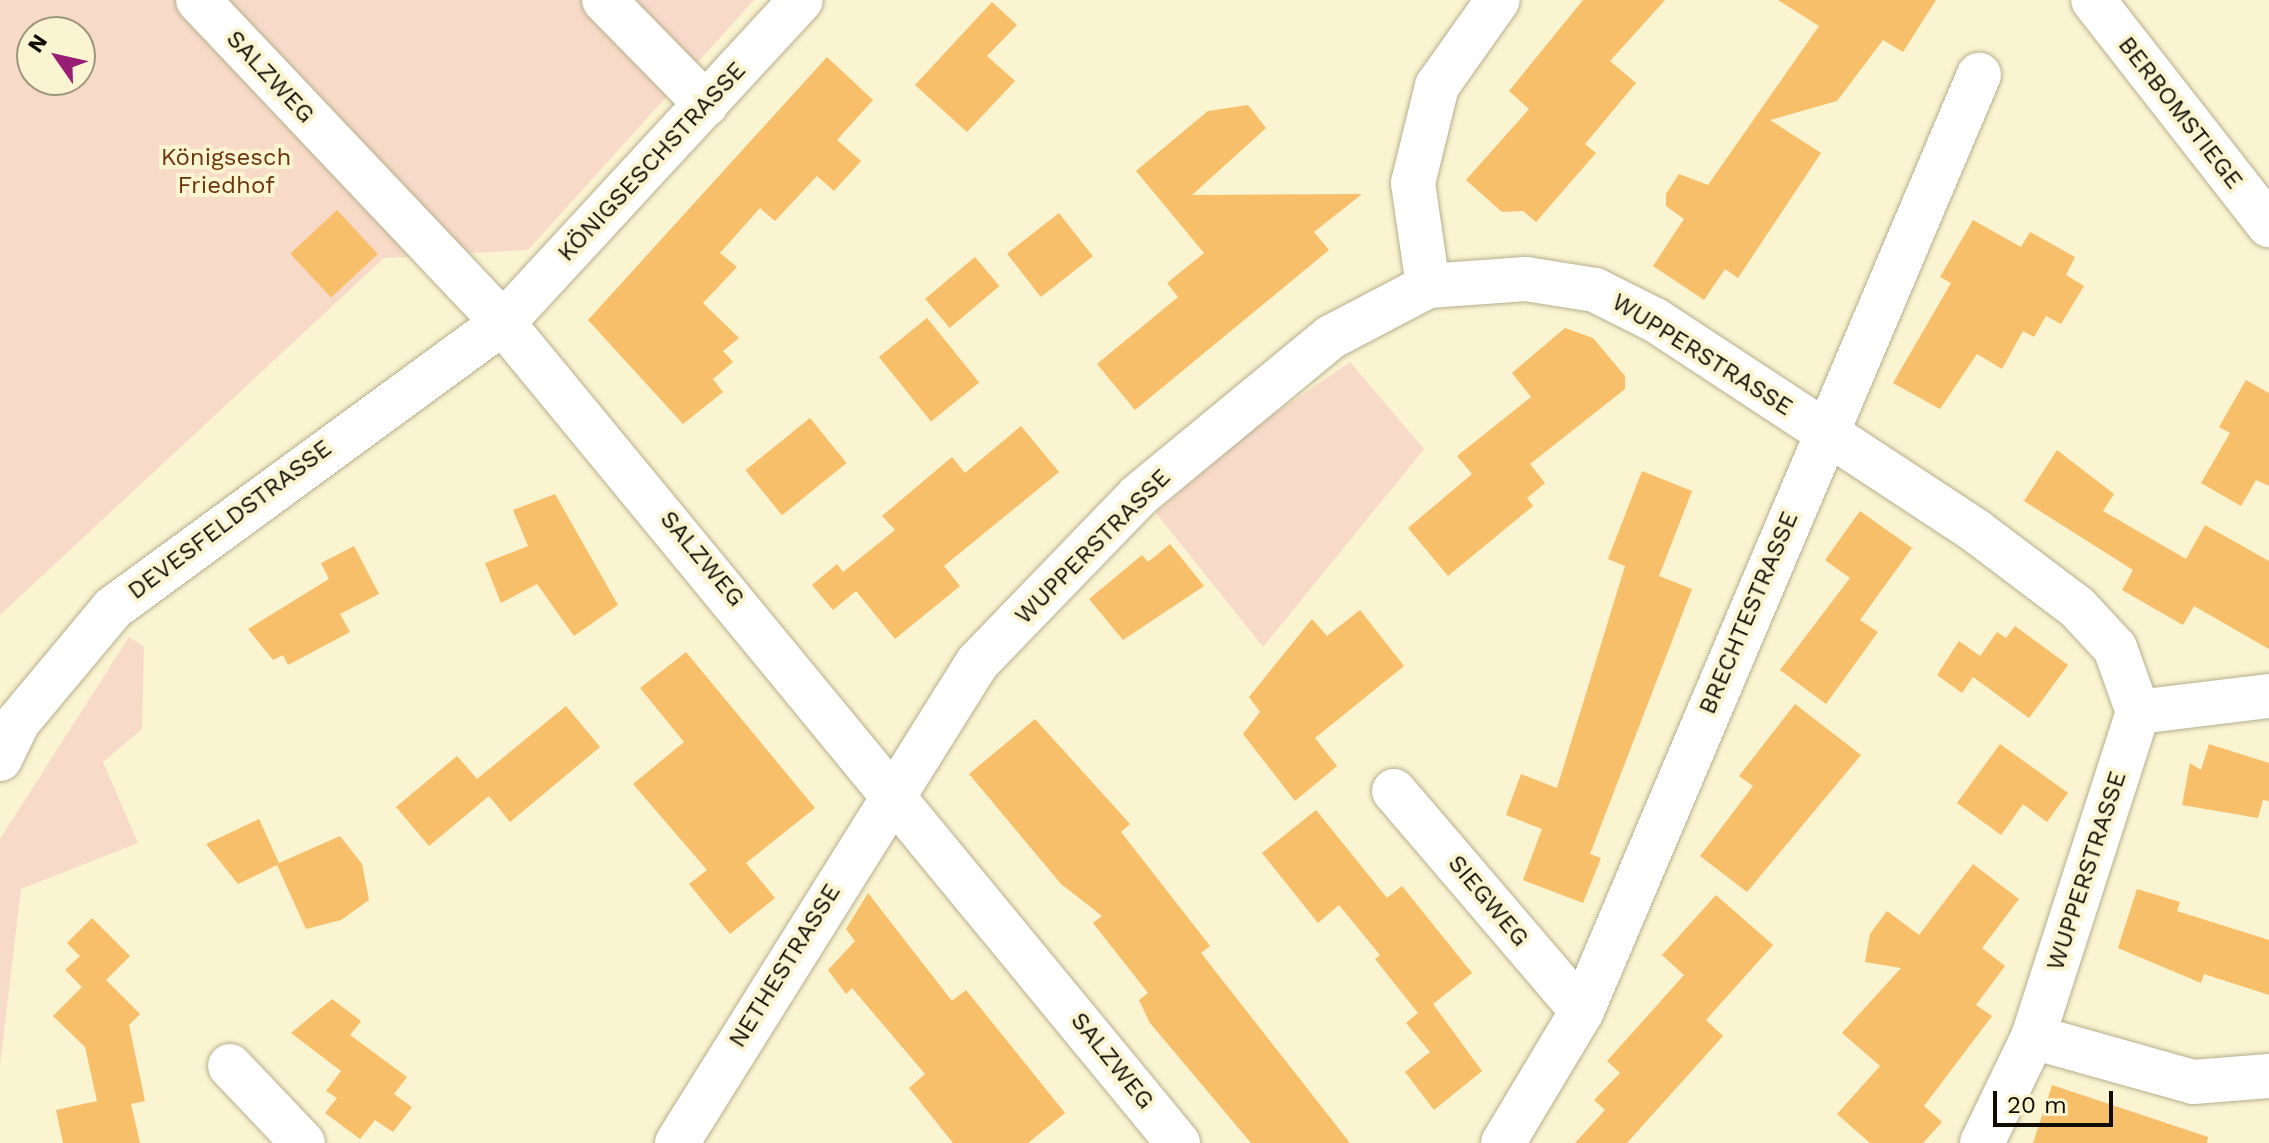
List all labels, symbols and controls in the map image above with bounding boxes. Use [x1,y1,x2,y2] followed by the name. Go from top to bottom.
[16,16,96,96] north arrow
[220,25,320,129] street label: SALZWEG
[22,30,52,57] text: N
[2112,31,2248,195] street label: BERBOMSTIEGE
[552,56,752,268] street label: KÖNIGSESCHSTRASSE
[161,144,291,200] park label: Königsesch Friedhof
[1606,288,1798,422] street label: WUPPERSTRASSE
[123,434,337,606] street label: DEVESFELDSTRASSE
[1009,463,1177,631] street label: WUPPERSTRASSE
[654,505,750,613] street label: SALZWEG
[1693,507,1805,719] street label: BRECHTESTRASSE
[2041,768,2133,974] street label: WUPPERSTRASSE
[1442,850,1534,952] street label: SIEGWEG
[723,879,847,1053] street label: NETHESTRASSE
[1064,1007,1160,1115] street label: SALZWEG
[1997,1075,2117,1125] scale bar
[2007,1091,2067,1119] text: 20 m

